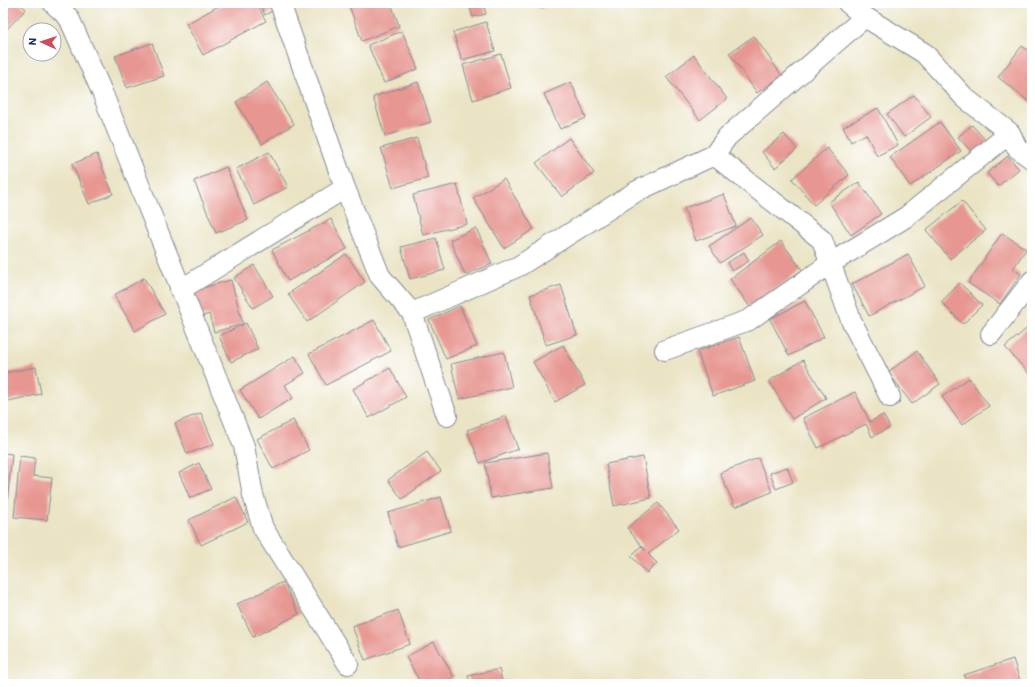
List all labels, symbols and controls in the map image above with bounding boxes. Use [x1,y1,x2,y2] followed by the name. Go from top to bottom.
[22,22,62,62] north arrow
[26,37,39,46] text: N

